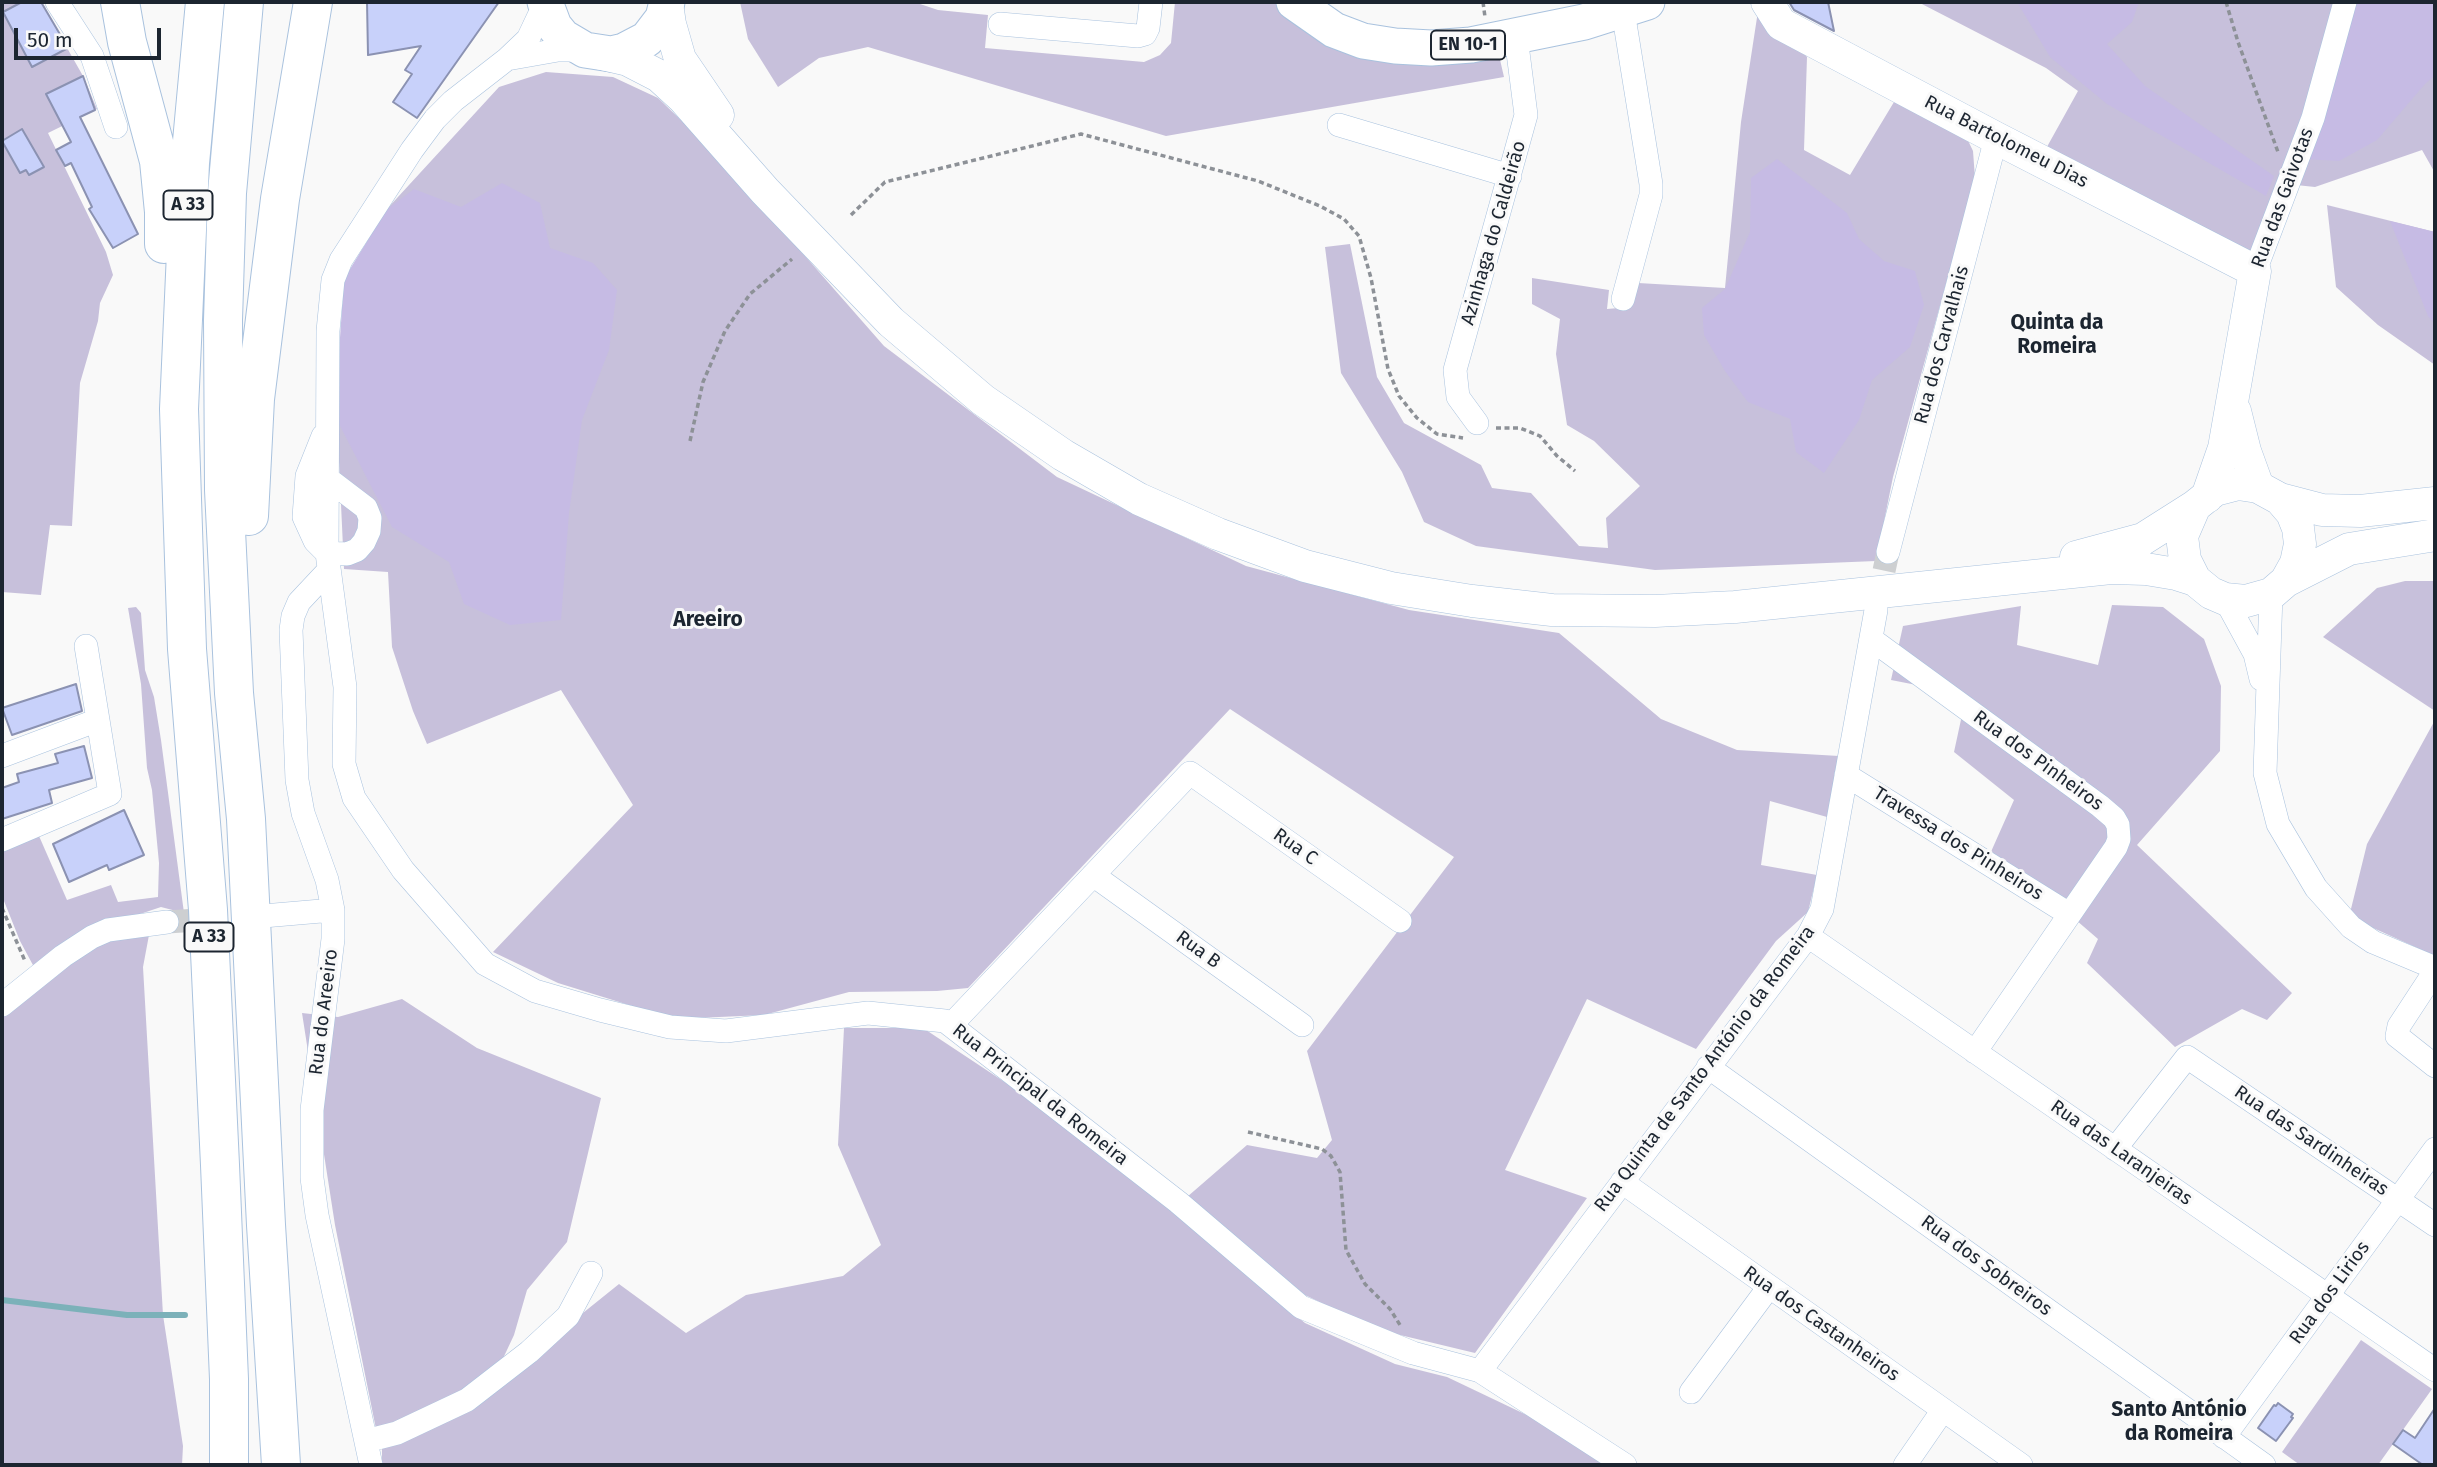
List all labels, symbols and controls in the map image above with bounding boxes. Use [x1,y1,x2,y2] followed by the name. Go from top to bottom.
[18,14,164,58] scale bar
[27,27,73,53] text: 50 m
[1431,31,1505,60] road number: EN 10-1
[1920,91,2092,193] street label: Rua Bartolomeu Dias
[2247,125,2319,271] street label: Rua das Gaivotas
[1457,138,1531,328] street label: Azinhaga do Caldeirão
[164,190,212,220] road number: A 33
[1910,263,1974,427] street label: Rua dos Carvalhais
[2011,310,2103,360] district label: Quinta da Romeira
[673,607,743,633] district label: Areeiro
[1968,706,2108,816] street label: Rua dos Pinheiros
[1869,782,2047,906] street label: Travessa dos Pinheiros
[1269,824,1321,870] street label: Rua C
[1590,921,1820,1217] street label: Rua Quinta de Santo António da Romeira
[184,922,234,952] road number: A 33
[1171,926,1225,974] street label: Rua B
[305,948,343,1076] street label: Rua do Areeiro
[948,1019,1132,1171] street label: Rua Principal da Romeira
[2230,1081,2392,1201] street label: Rua das Sardinheiras
[2046,1096,2196,1210] street label: Rua das Laranjeiras
[1916,1211,2056,1321] street label: Rua dos Sobreiros
[2285,1237,2375,1349] street label: Rua dos Lirios
[1738,1261,1904,1387] street label: Rua dos Castanheiros
[2111,1397,2247,1447] district label: Santo António da Romeira

